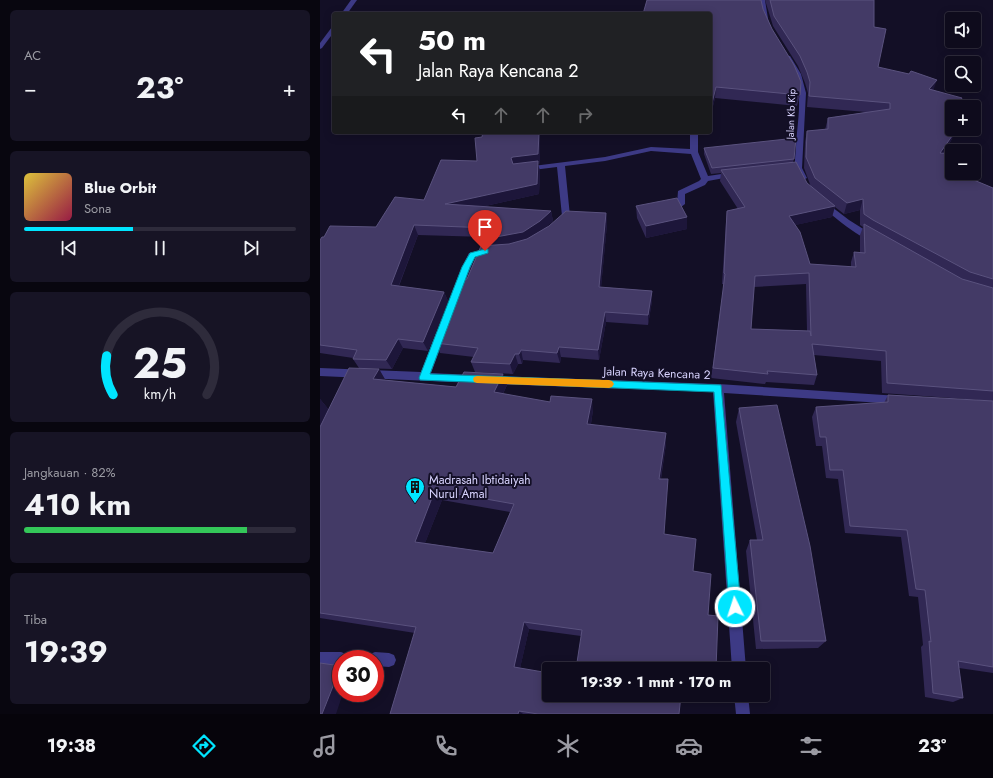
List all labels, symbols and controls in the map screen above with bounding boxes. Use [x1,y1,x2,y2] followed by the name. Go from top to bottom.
[945,12,981,180] map controls
[945,12,981,48] button: sound
[418,20,486,61] text: 50 m
[352,28,404,80] icon: left
[24,46,41,65] text: AC
[945,56,981,92] button: search
[418,58,579,84] text: Jalan Raya Kencana 2
[136,66,183,109] text: 23°
[24,72,37,104] text: −
[282,72,296,104] text: +
[783,88,799,142] street label: Jalan Kb Kip
[945,100,981,136] button: +
[448,104,470,126] icon: left
[490,104,512,126] icon: ahead
[532,104,554,126] icon: ahead
[574,104,596,126] icon: right
[945,144,981,180] button: −
[84,177,156,199] text: Blue Orbit
[84,199,111,218] text: Sona
[468,210,502,251] pin
[474,216,496,238] icon: arrive
[58,237,80,259] icon: previous
[149,237,171,259] icon: pause
[240,237,262,259] icon: next
[133,333,187,394] text: 25
[601,362,711,384] street label: Jalan Raya Kencana 2
[144,384,176,404] text: km/h
[24,463,115,482] text: Jangkauan · 82%
[429,471,531,503] place label: Madrasah Ibtidaiyah Nurul Amal
[404,476,426,504] building icon: Madrasah Ibtidaiyah Nurul Amal
[24,483,131,526] text: 410 km
[714,586,756,628] position arrow
[24,610,47,629] text: Tiba
[24,630,108,673] text: 19:39
[332,650,384,702] speed limit sign: 30
[581,671,731,693] text: 19:39 · 1 mnt · 170 m
[190,732,218,760] icon: directions
[311,732,339,760] icon: music
[432,732,460,760] icon: phone
[554,732,582,760] icon: climate
[675,732,703,760] icon: car
[797,732,825,760] icon: filters
[47,733,96,759] text: 19:38
[918,733,946,759] text: 23°

